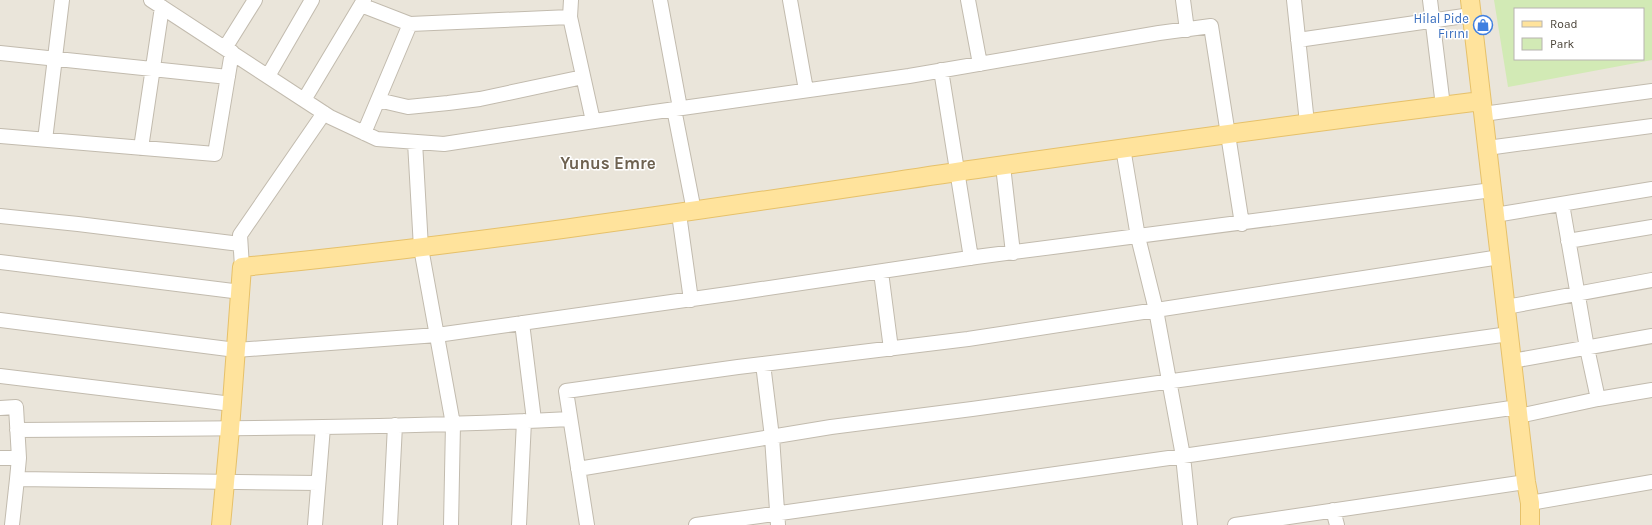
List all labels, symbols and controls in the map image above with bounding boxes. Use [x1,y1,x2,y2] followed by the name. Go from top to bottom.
[1514,8,1644,60] legend
[1413,11,1469,41] place label: Hilal Pide Fırını
[1472,14,1494,36] shop icon: Hilal Pide Fırını
[1550,17,1578,31] text: Road
[1550,37,1575,51] text: Park
[560,153,656,173] district label: Yunus Emre

